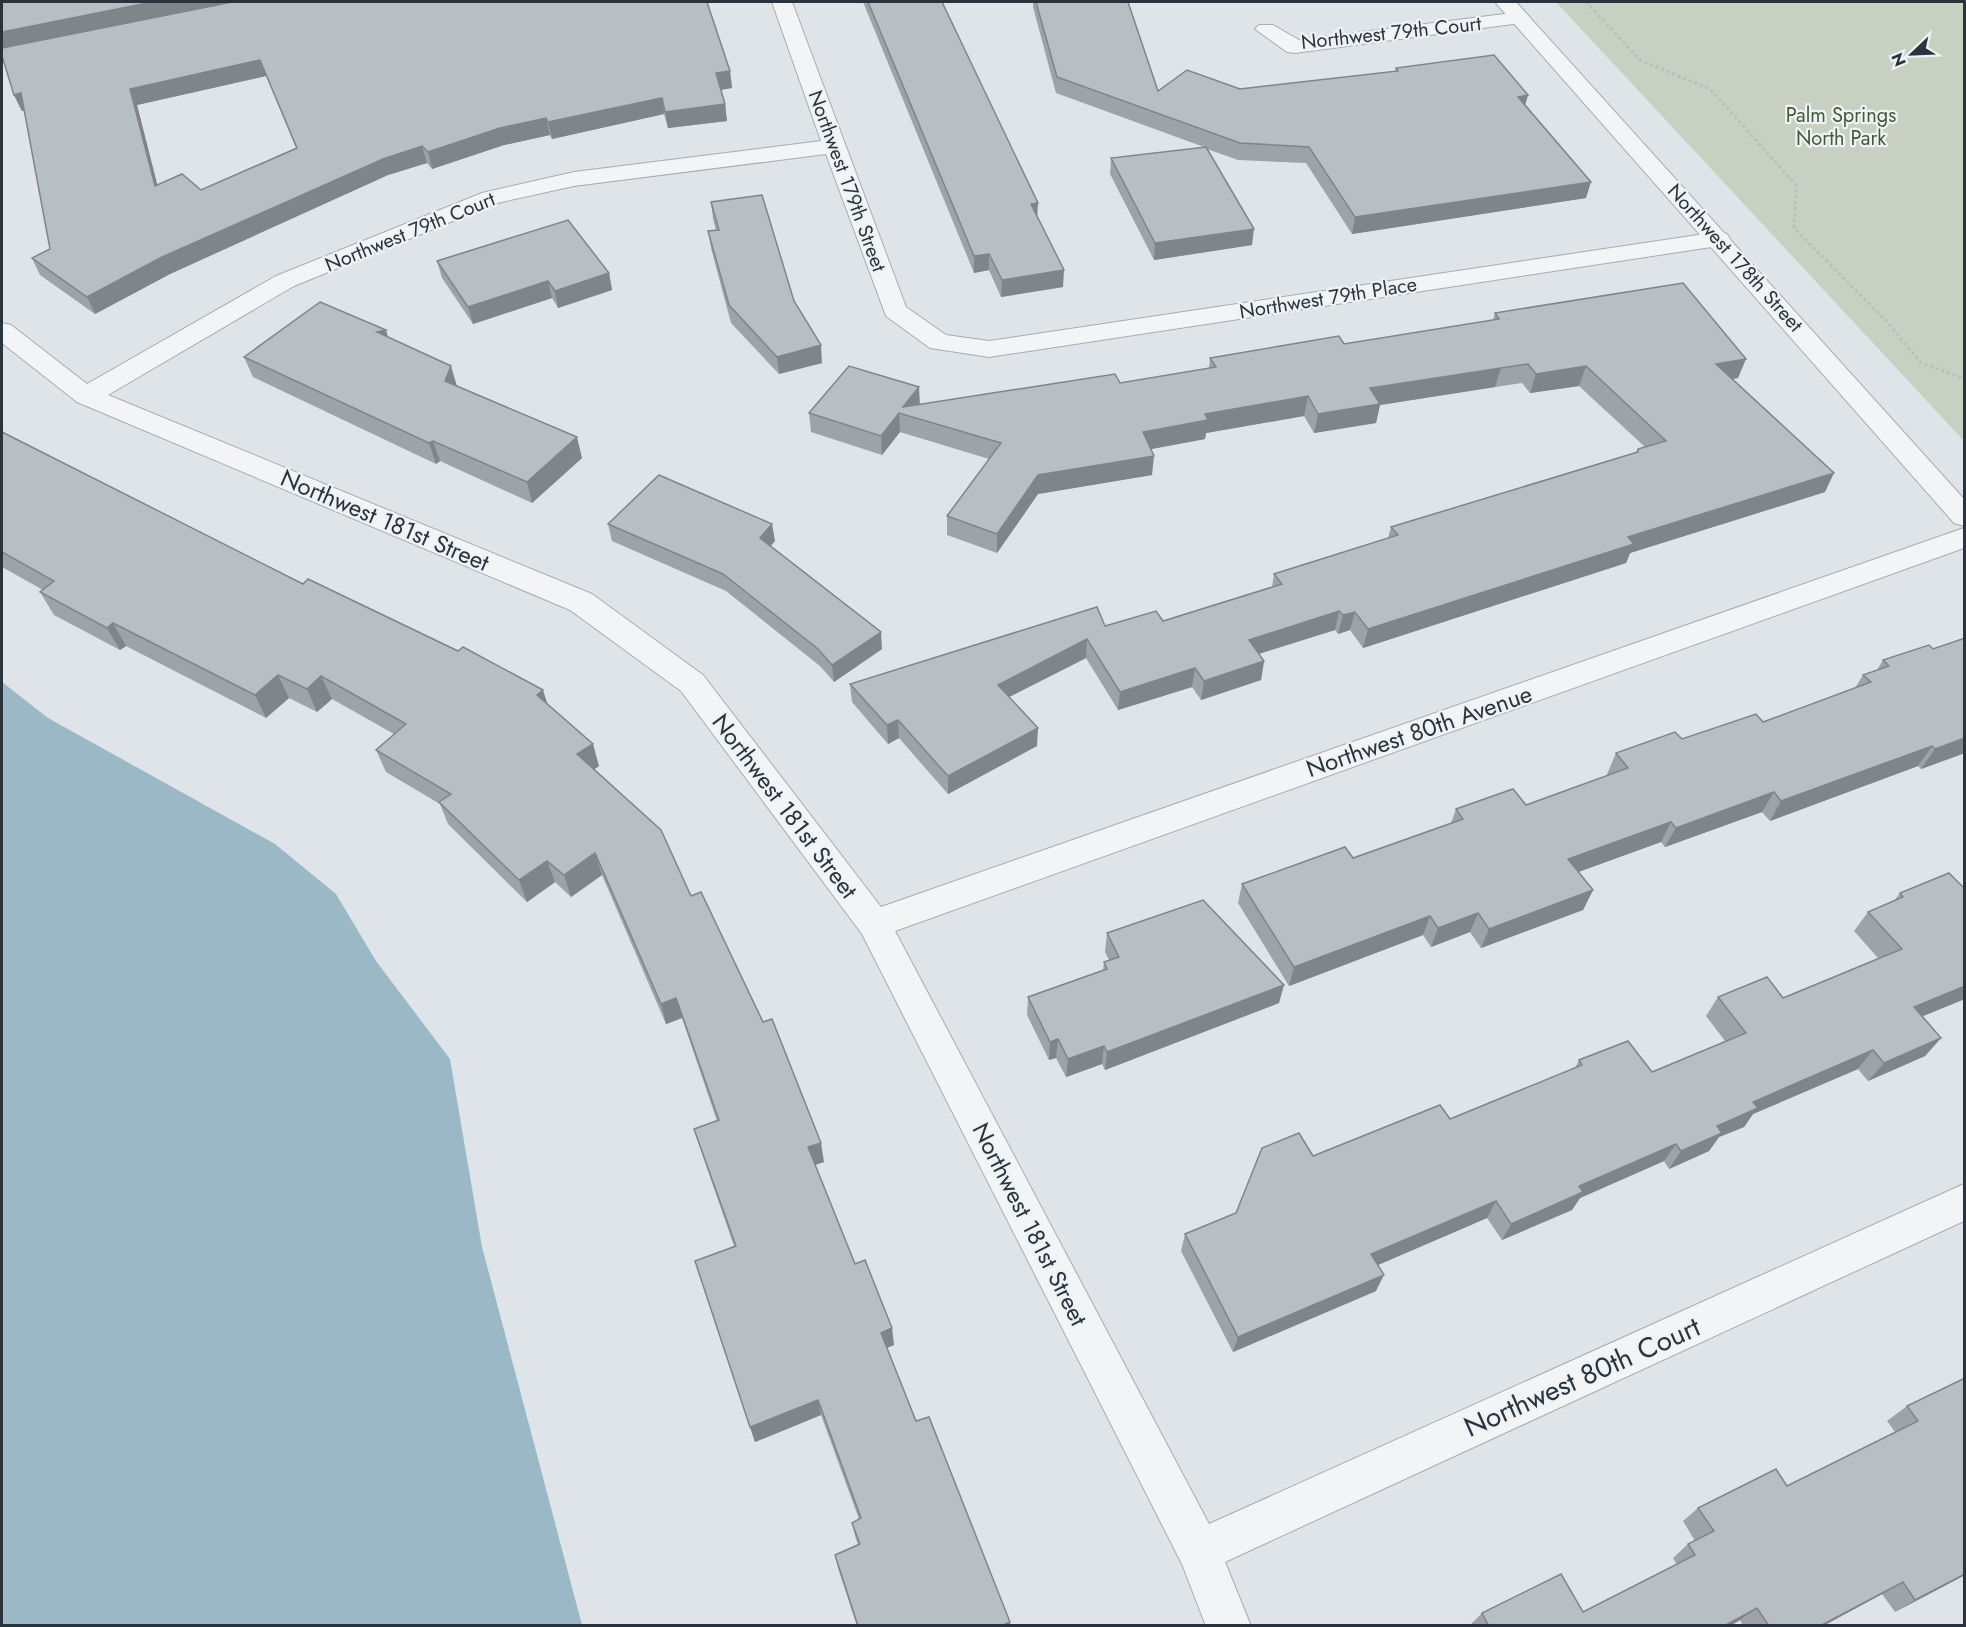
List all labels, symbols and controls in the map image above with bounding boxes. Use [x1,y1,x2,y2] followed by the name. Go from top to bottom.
[1299,9,1483,57] street label: Northwest 79th Court
[1882,24,1942,84] north arrow
[1886,49,1912,70] text: N
[801,86,893,276] street label: Northwest 179th Street
[1786,101,1896,153] park label: Palm Springs North Park
[1661,178,1810,339] street label: Northwest 178th Street
[321,185,500,279] street label: Northwest 79th Court
[1237,270,1419,326] street label: Northwest 79th Place
[275,460,495,580] street label: Northwest 181st Street
[1301,676,1537,786] street label: Northwest 80th Avenue
[704,706,866,906] street label: Northwest 181st Street
[964,1116,1096,1332] street label: Northwest 181st Street
[1457,1306,1707,1448] street label: Northwest 80th Court

